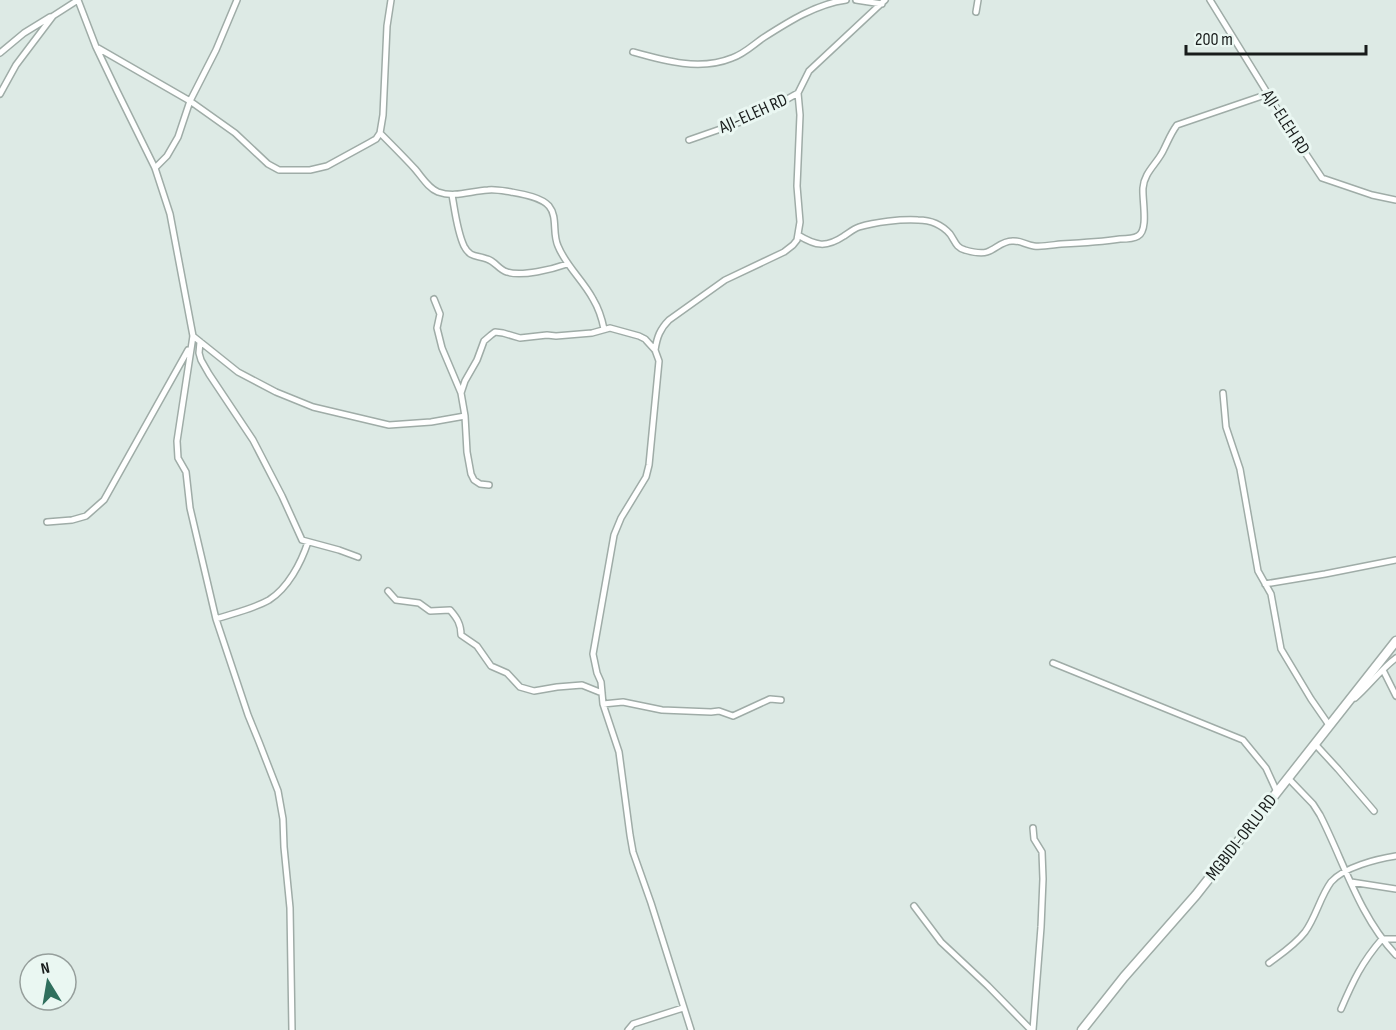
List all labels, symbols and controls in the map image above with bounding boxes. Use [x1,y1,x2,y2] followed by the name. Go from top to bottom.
[1186,18,1366,56] scale bar
[1195,29,1233,50] text: 200 m
[1256,85,1314,158] street label: AJI-ELEH RD
[715,89,791,138] street label: AJI-ELEH RD
[1201,790,1281,884] street label: MGBIDI-ORLU RD
[18,952,78,1012] north arrow
[39,959,51,979] text: N

